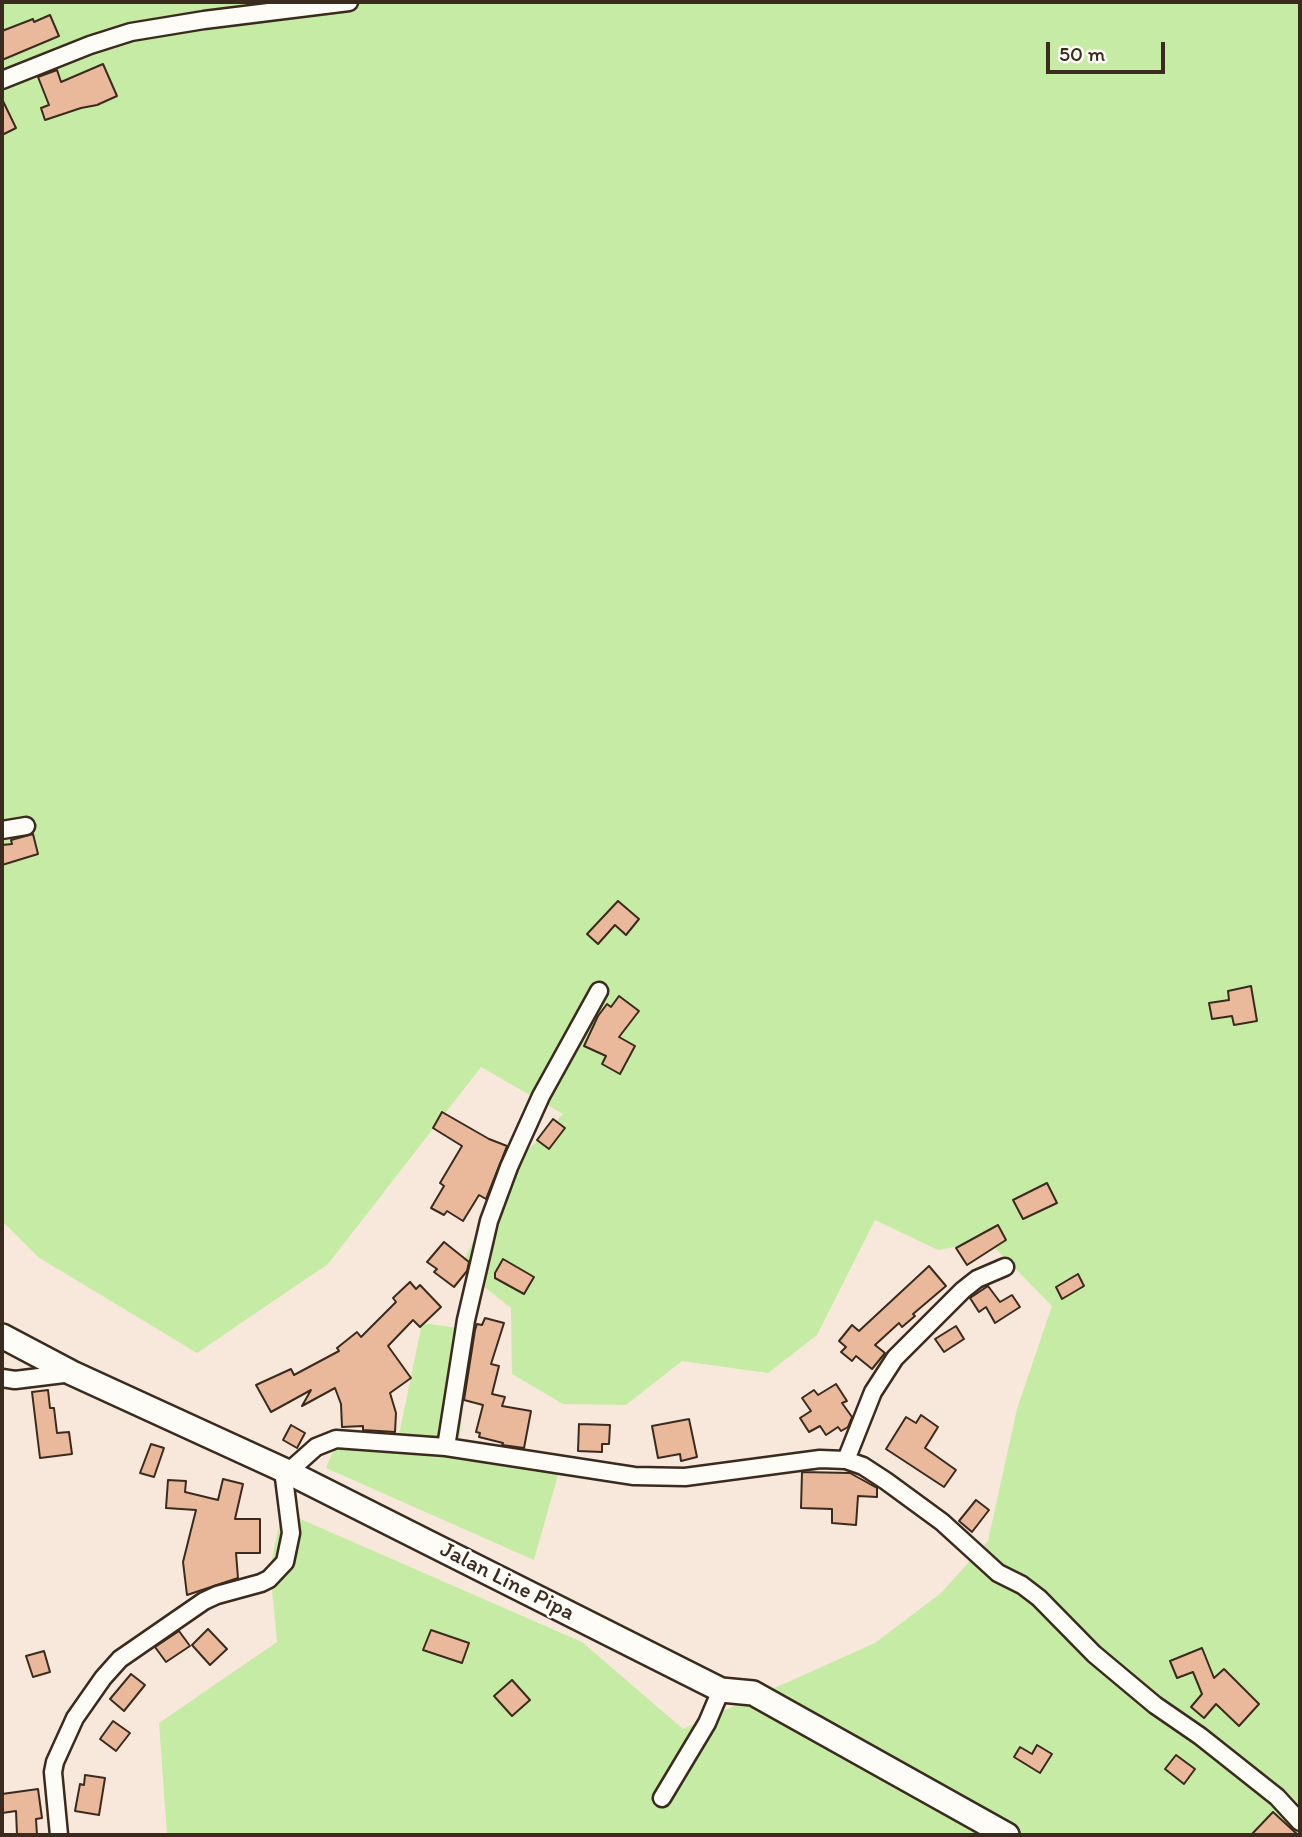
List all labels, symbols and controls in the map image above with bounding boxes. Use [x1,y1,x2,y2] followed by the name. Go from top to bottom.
[1050,28,1169,72] scale bar
[1059,41,1105,66] text: 50 m
[435,1536,579,1628] street label: Jalan Line Pipa

